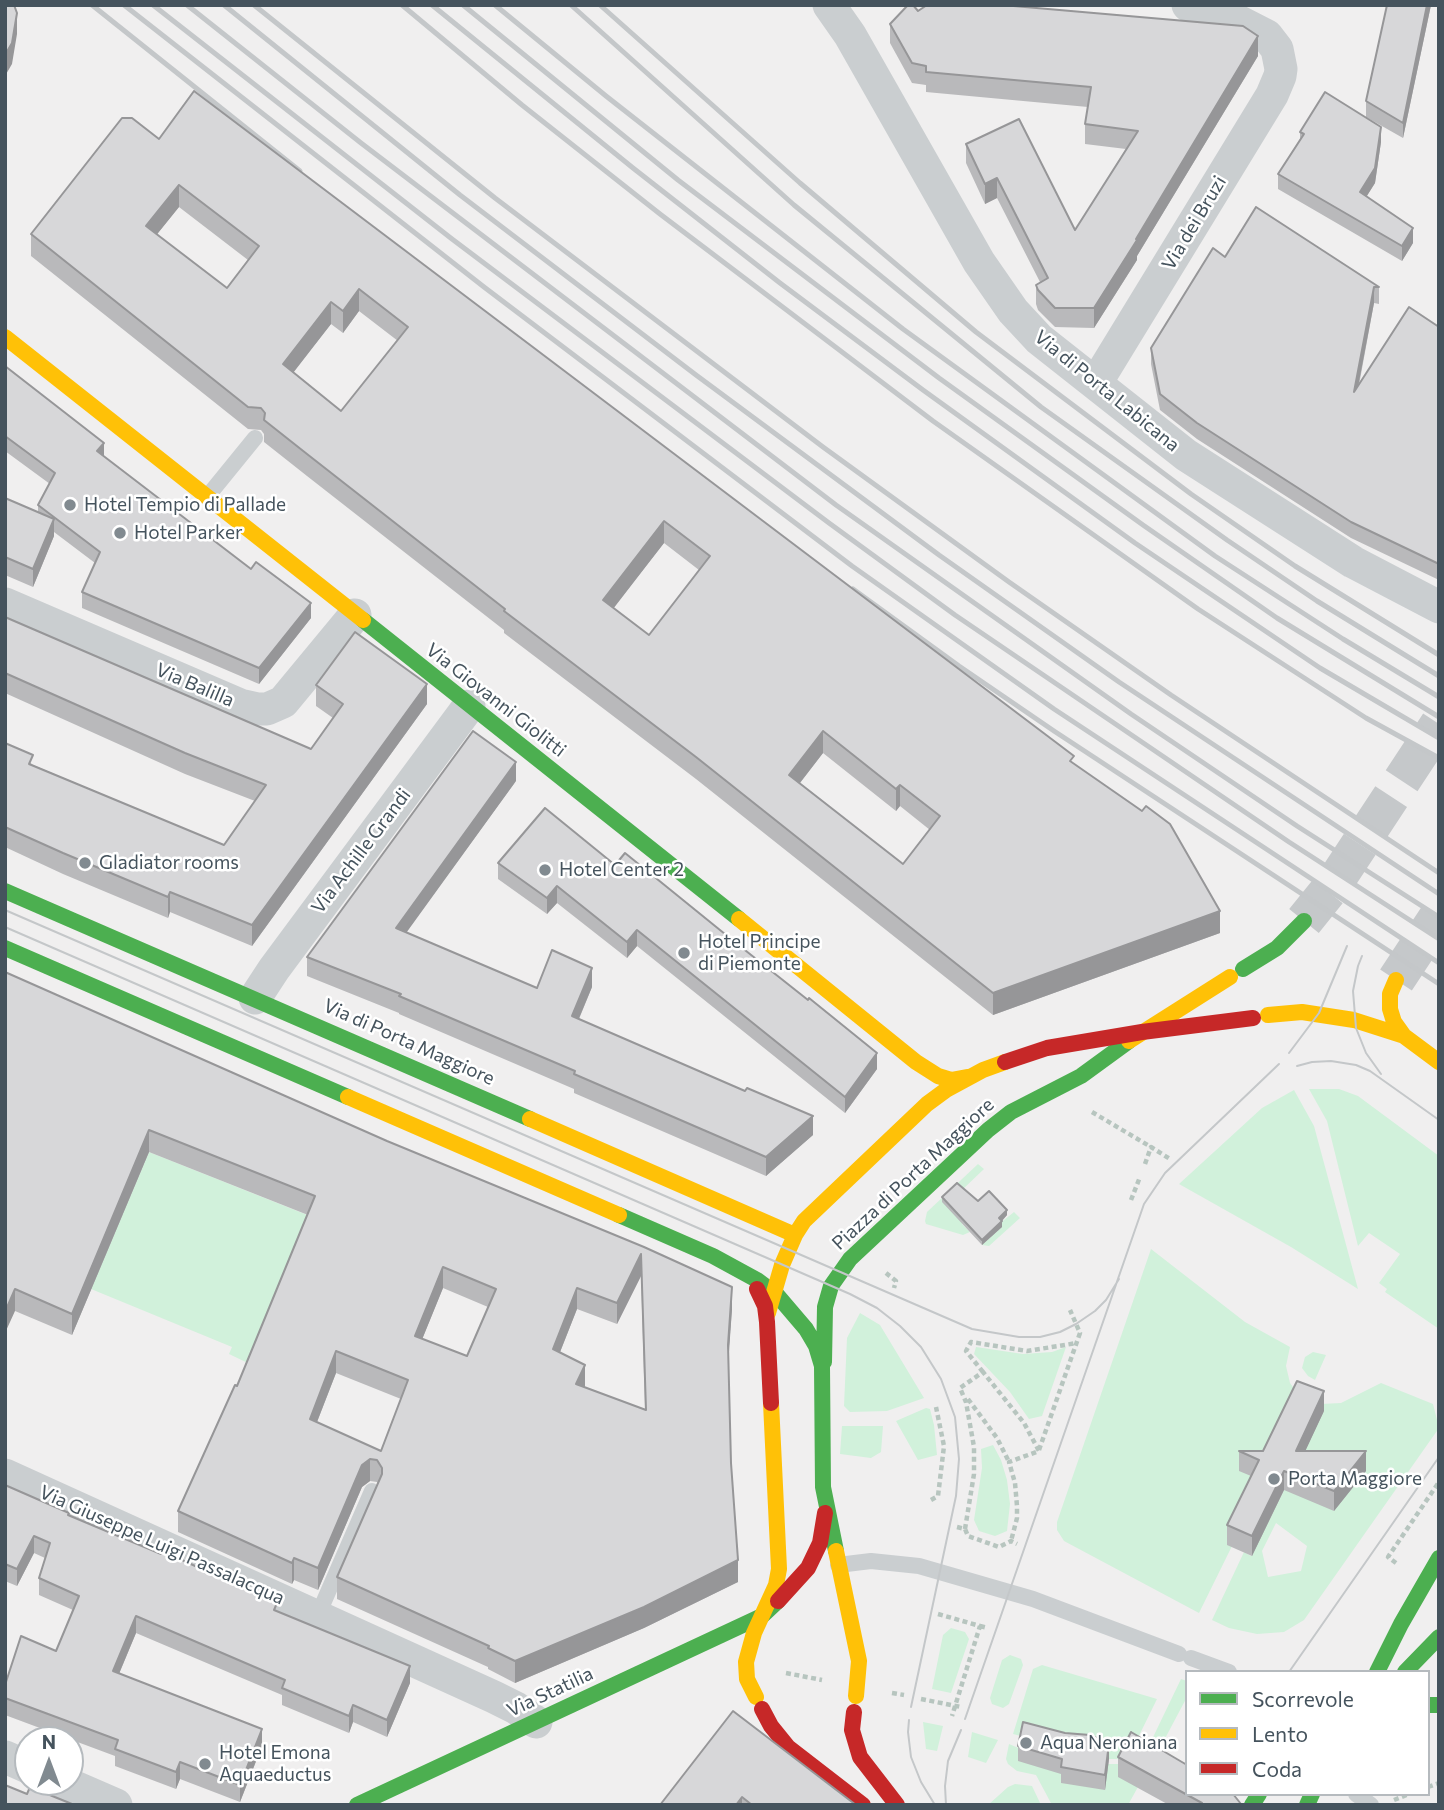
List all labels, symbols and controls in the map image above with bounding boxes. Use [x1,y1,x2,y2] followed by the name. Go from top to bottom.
[1157,172,1231,274] street label: Via dei Bruzi
[1030,326,1184,456] street label: Via di Porta Labicana
[84,494,286,516] place label: Hotel Tempio di Pallade
[62,497,78,513] marker: Hotel Tempio di Pallade
[134,522,243,544] place label: Hotel Parker
[112,525,128,541] marker: Hotel Parker
[421,638,571,762] street label: Via Giovanni Giolitti
[152,658,238,712] street label: Via Balilla
[307,784,415,918] street label: Via Achille Grandi
[99,852,239,874] place label: Gladiator rooms
[77,855,93,871] marker: Gladiator rooms
[559,859,684,881] place label: Hotel Center 2
[537,862,553,878] marker: Hotel Center 2
[698,931,820,975] place label: Hotel Principe di Piemonte
[676,945,692,961] marker: Hotel Principe di Piemonte
[320,994,498,1090] street label: Via di Porta Maggiore
[827,1093,999,1255] street label: Piazza di Porta Maggiore
[1288,1468,1422,1490] place label: Porta Maggiore
[1266,1471,1282,1487] marker: Porta Maggiore
[36,1481,288,1609] street label: Via Giuseppe Luigi Passalacqua
[503,1662,597,1722] street label: Via Statilia
[1185,1670,1430,1796] legend
[1252,1686,1354,1711] text: Scorrevole
[1252,1721,1308,1746] text: Lento
[14,1726,84,1796] north arrow
[42,1730,56,1753] text: N
[1040,1732,1177,1754] place label: Aqua Neroniana
[1018,1735,1034,1751] marker: Aqua Neroniana
[219,1742,331,1786] place label: Hotel Emona Aquaeductus
[197,1756,213,1772] marker: Hotel Emona Aquaeductus
[1252,1756,1302,1781] text: Coda

